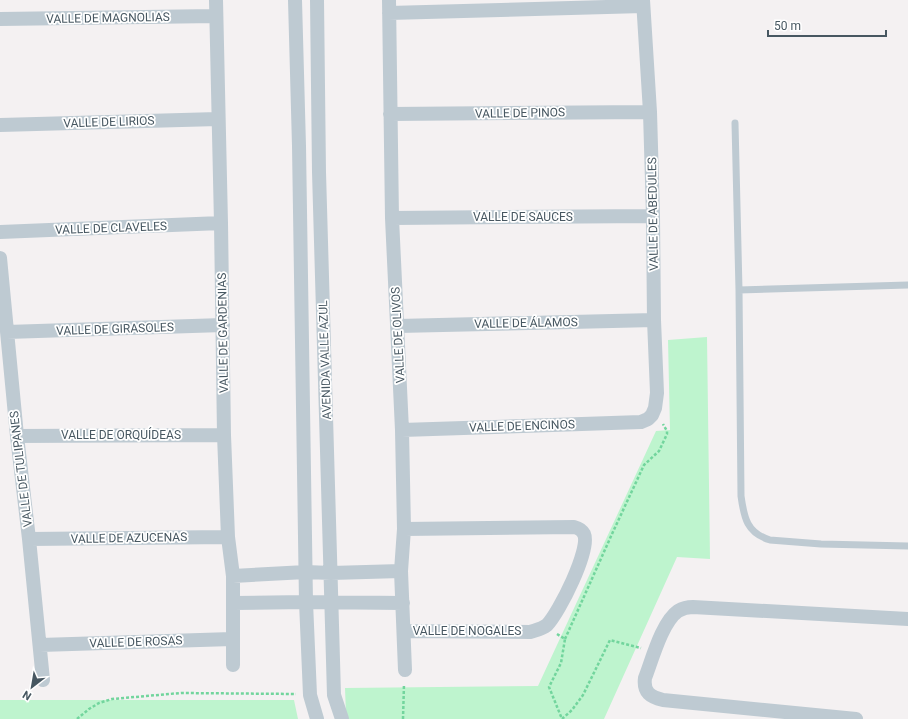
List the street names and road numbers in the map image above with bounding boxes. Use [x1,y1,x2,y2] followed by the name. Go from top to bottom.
[46,10,170,26] street label: VALLE DE MAGNOLIAS
[475,105,565,121] street label: VALLE DE PINOS
[63,113,155,131] street label: VALLE DE LIRIOS
[645,157,661,271] street label: VALLE DE ABEDULES
[473,210,573,224] street label: VALLE DE SAUCES
[55,219,167,237] street label: VALLE DE CLAVELES
[215,273,231,393] street label: VALLE DE GARDENIAS
[388,287,408,383] street label: VALLE DE OLIVOS
[316,300,334,420] street label: AVENIDA VALLE AZUL
[474,314,578,331] street label: VALLE DE ÁLAMOS
[56,320,174,338] street label: VALLE DE GIRASOLES
[7,410,35,528] street label: VALLE DE TULIPANES
[469,417,575,435] street label: VALLE DE ENCINOS
[61,427,181,442] street label: VALLE DE ORQUÍDEAS
[71,530,187,546] street label: VALLE DE AZUCENAS
[413,624,521,638] street label: VALLE DE NOGALES
[89,633,183,651] street label: VALLE DE ROSAS

